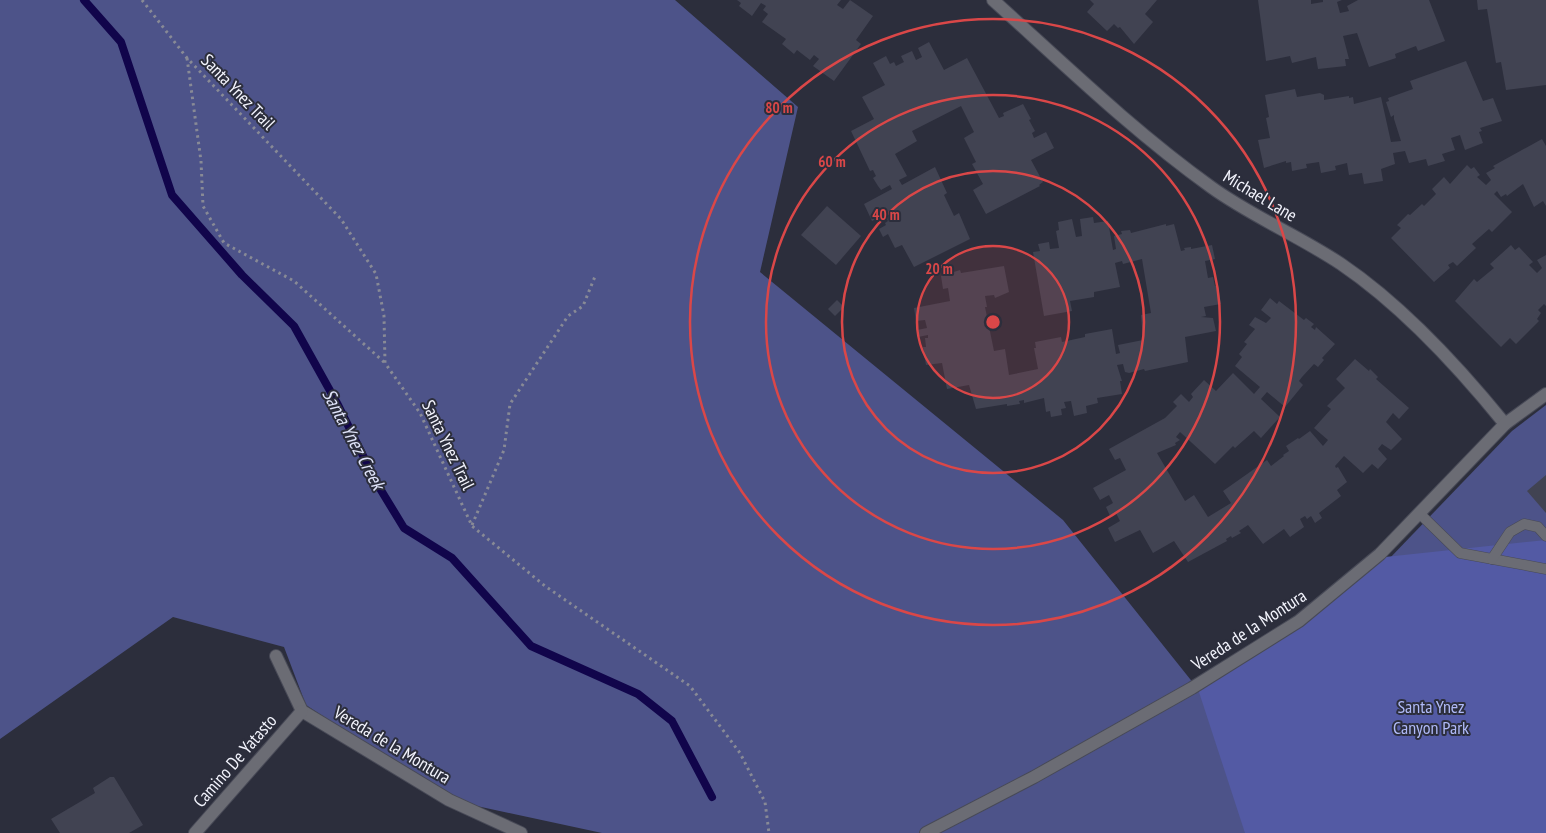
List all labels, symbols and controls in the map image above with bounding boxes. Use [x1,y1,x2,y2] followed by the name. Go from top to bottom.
[196,49,281,135] street label: Santa Ynez Trail
[765,98,793,117] text: 80 m
[818,152,846,171] text: 60 m
[1219,165,1301,227] street label: Michael Lane
[872,205,900,224] text: 40 m
[925,259,953,278] text: 20 m
[984,313,1002,331] centre of rings
[317,384,392,496] water label: Santa Ynez Creek
[417,396,480,494] street label: Santa Ynez Trail
[1186,584,1310,676] street label: Vereda de la Montura
[1393,695,1469,739] park label: Santa Ynez Canyon Park
[329,700,455,789] street label: Vereda de la Montura
[188,709,281,812] street label: Camino De Yatasto

